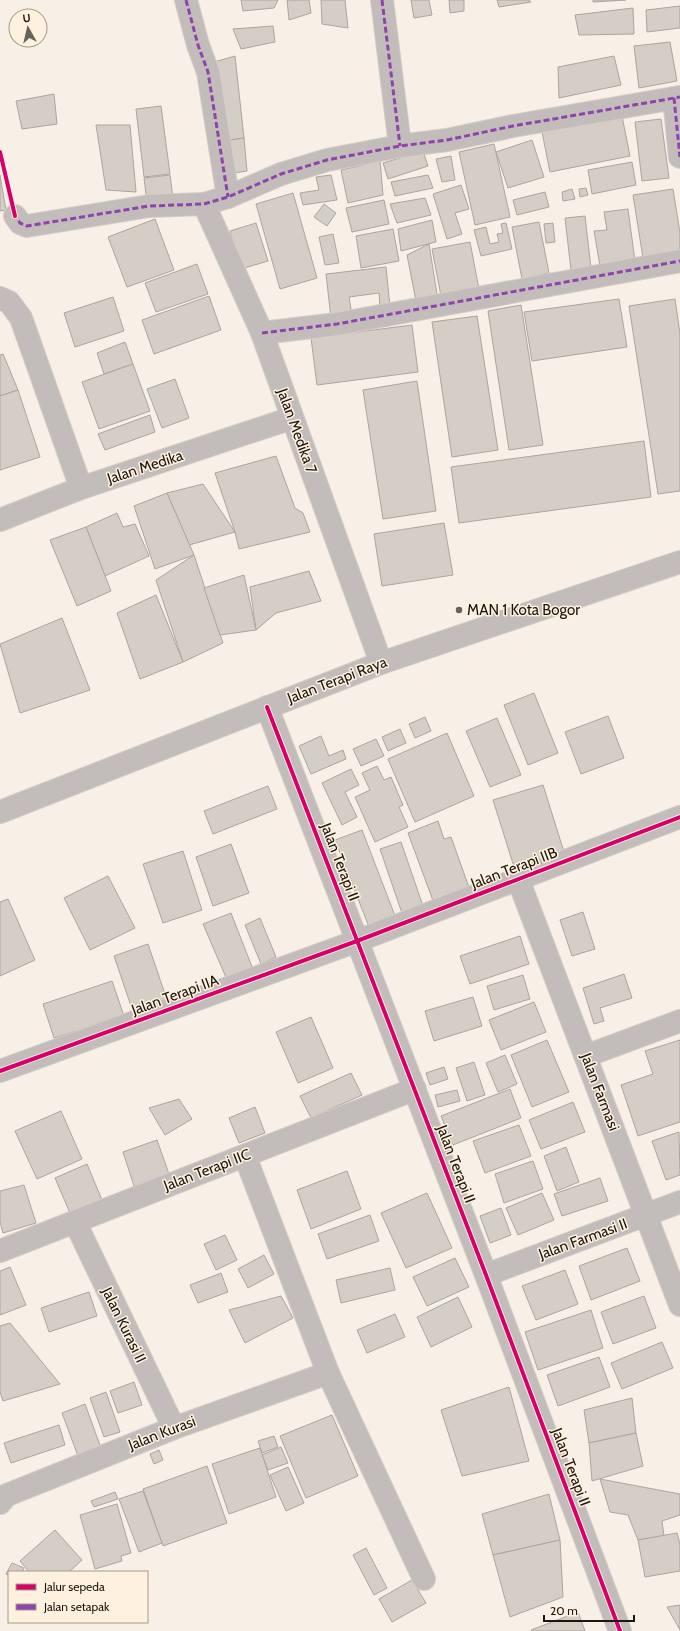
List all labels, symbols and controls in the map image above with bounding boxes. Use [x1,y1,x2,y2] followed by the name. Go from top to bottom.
[8,8,48,48] north arrow
[22,11,32,26] text: U
[273,385,321,476] street label: Jalan Medika 7
[104,446,186,488] street label: Jalan Medika
[467,601,580,619] place label: MAN 1 Kota Bogor
[454,605,464,615] marker: MAN 1 Kota Bogor
[284,652,390,708] street label: Jalan Terapi Raya
[316,819,363,904] street label: Jalan Terapi II
[467,843,560,893] street label: Jalan Terapi IIB
[128,971,222,1019] street label: Jalan Terapi IIA
[577,1050,623,1134] street label: Jalan Farmasi
[432,1121,479,1206] street label: Jalan Terapi II
[160,1145,253,1195] street label: Jalan Terapi IIC
[535,1215,630,1264] street label: Jalan Farmasi II
[98,1283,150,1366] street label: Jalan Kurasi II
[125,1412,198,1454] street label: Jalan Kurasi
[547,1424,594,1509] street label: Jalan Terapi II
[8,1571,148,1623] legend
[43,1579,105,1594] text: Jalur sepeda
[544,1597,634,1623] scale bar
[43,1599,110,1614] text: Jalan setapak
[550,1603,578,1618] text: 20 m

